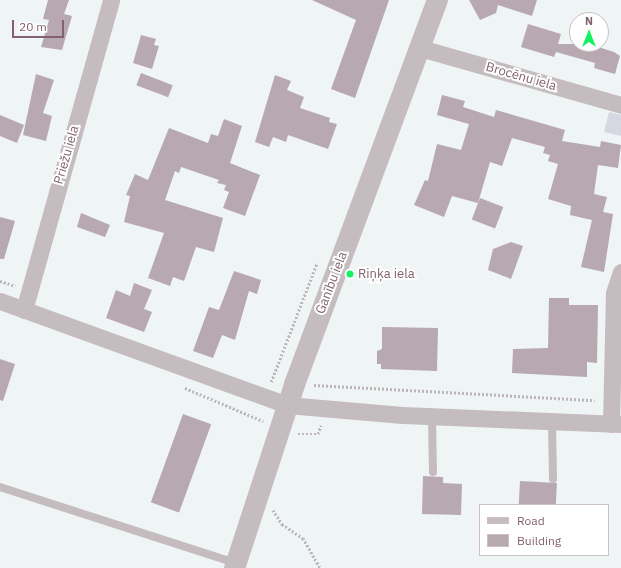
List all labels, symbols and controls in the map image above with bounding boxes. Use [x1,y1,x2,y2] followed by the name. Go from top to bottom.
[14,12,66,38] scale bar
[569,12,609,52] north arrow
[585,14,593,28] text: N
[19,19,47,34] text: 20 m
[484,59,558,95] street label: Brocēnu iela
[51,124,83,186] street label: Priežu iela
[313,250,351,316] street label: Ganību iela
[358,266,415,282] place label: Riņķa iela
[345,269,355,279] marker: Riņķa iela
[479,504,609,556] legend
[517,513,545,528] text: Road
[517,533,561,548] text: Building

